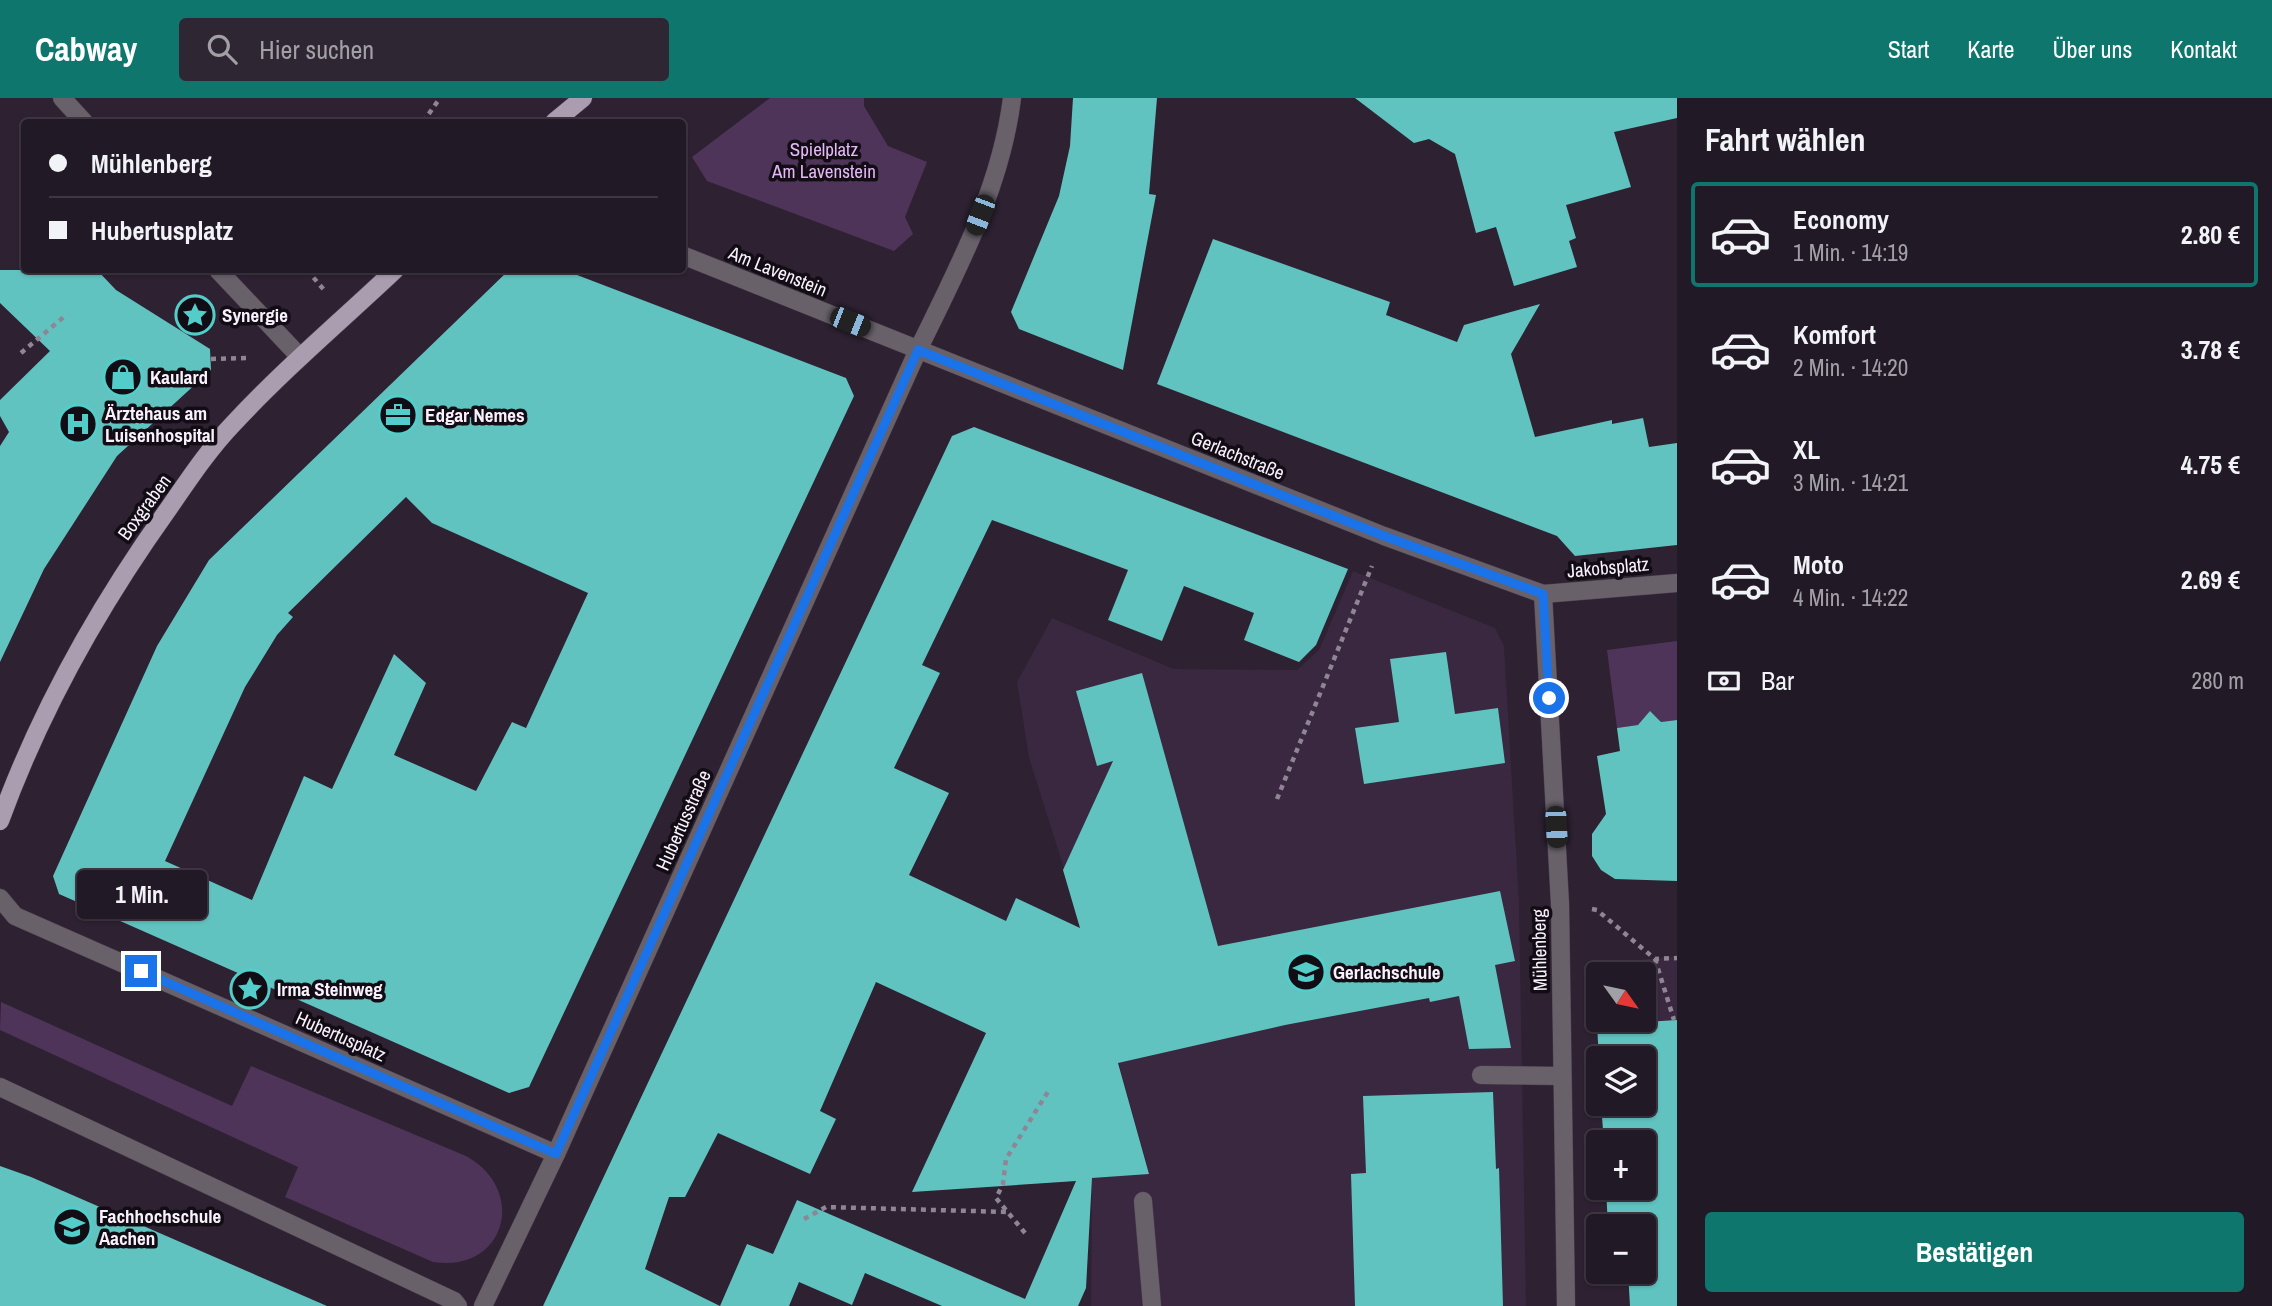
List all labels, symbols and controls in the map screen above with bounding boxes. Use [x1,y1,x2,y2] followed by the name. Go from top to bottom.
[179,18,669,81] search box
[35,27,137,71] text: Cabway
[203,30,241,68] icon: search
[259,32,374,67] text: Hier suchen
[1888,33,1929,65] text: Start
[1967,33,2014,65] text: Karte
[2052,33,2132,65] text: Über uns
[2170,33,2237,65] text: Kontakt
[1705,118,1866,161] text: Fahrt wählen
[771,136,876,184] park label: Spielplatz Am Lavenstein
[91,146,212,181] text: Mühlenberg
[963,192,998,238] car
[1793,202,1889,237] text: Economy
[1709,203,1772,266] icon: car
[91,213,233,248] text: Hubertusplatz
[2181,217,2240,252] text: 2.80 €
[1793,237,1908,268] text: 1 Min. · 14:19
[724,239,831,303] street label: Am Lavenstein
[174,294,216,336] place icon: Synergie
[222,302,288,328] place label: Synergie
[827,304,874,340] car
[1793,317,1876,352] text: Komfort
[1709,318,1772,381] icon: car
[2181,332,2240,367] text: 3.78 €
[1793,352,1908,383] text: 2 Min. · 14:20
[102,356,144,398] shop icon: Kaulard
[150,364,208,390] place label: Kaulard
[377,394,419,436] office icon: Edgar Nemes
[105,400,215,448] place label: Ärztehaus am Luisenhospital
[425,402,525,428] place label: Edgar Nemes
[57,403,99,445] hospital icon: Ärztehaus am Luisenhospital
[1187,424,1289,486] street label: Gerlachstraße
[1793,432,1820,467] text: XL
[1709,433,1772,496] icon: car
[2181,447,2240,482] text: 4.75 €
[1793,467,1908,498] text: 3 Min. · 14:21
[111,469,177,545] street label: Boxgraben
[1793,547,1844,582] text: Moto
[1709,548,1772,611] icon: car
[1566,550,1650,584] street label: Jakobsplatz
[2181,562,2240,597] text: 2.69 €
[1793,582,1908,613] text: 4 Min. · 14:22
[1705,662,1743,700] icon: cash
[1761,663,1794,698] text: Bar
[2192,665,2244,696] text: 280 m
[1533,682,1565,714] route start
[649,766,717,874] street label: Hubertusstraße
[1545,805,1568,849] car
[76,870,206,918] callout: 1 Min.
[115,879,169,910] text: 1 Min.
[1525,908,1553,991] street label: Mühlenberg
[1285,951,1327,993] school or university icon: Gerlachschule
[125,955,157,987] route end
[1333,959,1441,985] place label: Gerlachschule
[1586,962,1656,1032] north arrow
[1586,962,1656,1284] map controls
[229,968,271,1010] place icon: Irma Steinweg
[277,976,383,1002] place label: Irma Steinweg
[292,1005,390,1068] street label: Hubertusplatz
[1586,1046,1656,1116] button: layers
[1586,1130,1656,1200] button: +
[99,1203,222,1251] place label: Fachhochschule Aachen
[51,1206,93,1248] school or university icon: Fachhochschule Aachen
[1705,1212,2244,1292] button: Bestätigen
[1586,1214,1656,1284] button: −

